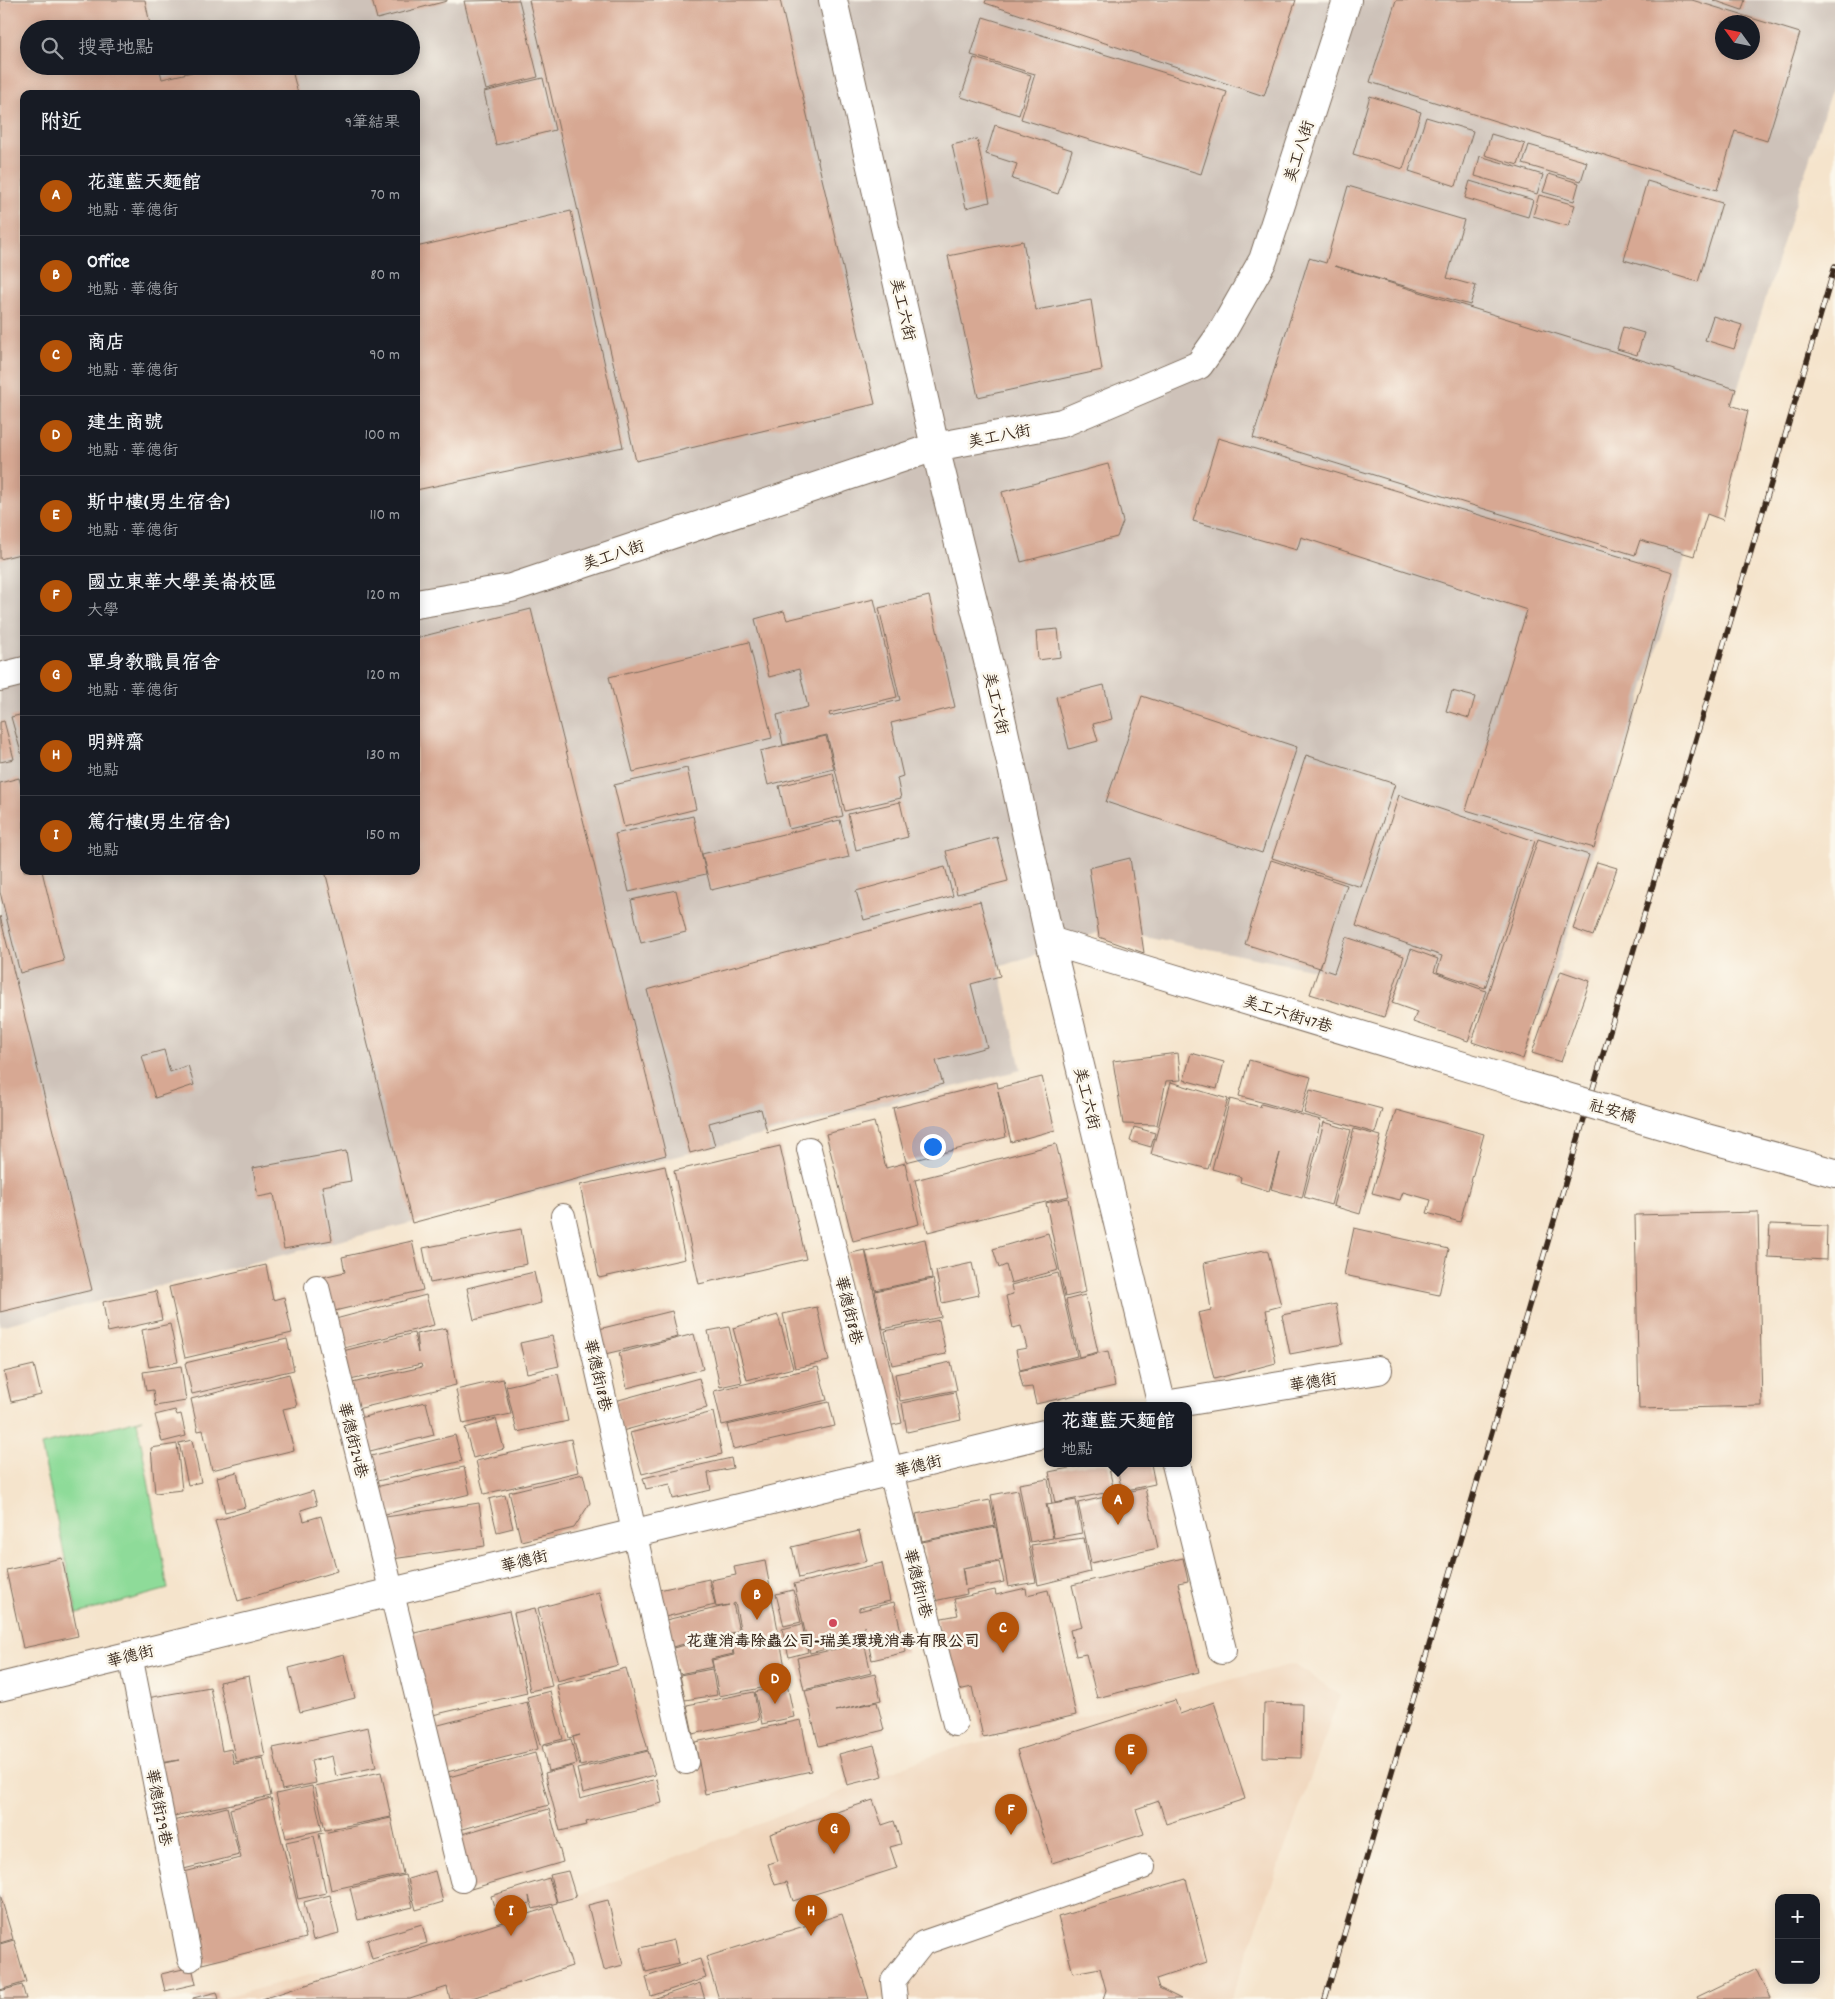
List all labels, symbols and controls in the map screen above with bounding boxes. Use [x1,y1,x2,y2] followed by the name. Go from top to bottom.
[1715,15,1760,60] north arrow
[20,20,420,75] search box
[38,34,66,62] icon: search
[78,36,154,63] text: 搜尋地點
[40,109,82,139] text: 附近
[345,112,400,135] text: 9筆結果
[1280,118,1321,186] street label: 美工八街
[87,171,201,198] text: 花蓮藍天麵館
[52,184,60,207] text: A
[370,184,400,207] text: 70 m
[87,200,178,223] text: 地點 · 華德街
[87,250,130,277] text: Office
[52,264,60,287] text: B
[370,264,400,287] text: 80 m
[883,276,920,343] street label: 美工六街
[87,279,178,302] text: 地點 · 華德街
[87,331,125,358] text: 商店
[52,344,60,367] text: C
[369,344,400,367] text: 90 m
[87,360,178,383] text: 地點 · 華德街
[87,411,163,438] text: 建生商號
[966,420,1033,455] street label: 美工八街
[52,424,60,447] text: D
[364,424,400,447] text: 100 m
[87,440,178,463] text: 地點 · 華德街
[87,491,230,518] text: 斯中樓(男生宿舍)
[52,504,60,527] text: E
[370,504,400,527] text: 110 m
[87,520,178,543] text: 地點 · 華德街
[580,536,648,577] street label: 美工八街
[87,571,277,598] text: 國立東華大學美崙校區
[52,584,60,607] text: F
[366,584,400,607] text: 120 m
[87,600,119,623] text: 大學
[87,651,220,678] text: 單身教職員宿舍
[52,664,60,687] text: G
[366,664,400,687] text: 120 m
[976,670,1013,737] street label: 美工六街
[87,680,178,703] text: 地點 · 華德街
[87,731,144,758] text: 明辨齋
[52,744,60,767] text: H
[366,744,400,767] text: 130 m
[87,760,119,783] text: 地點
[87,811,230,838] text: 篤行樓(男生宿舍)
[54,824,58,847] text: I
[366,824,400,847] text: 150 m
[87,840,119,863] text: 地點
[1240,991,1335,1040] street label: 美工六街47巷
[1067,1065,1104,1132] street label: 美工六街
[1586,1095,1639,1130] street label: 社安橋
[920,1134,946,1160] your location
[828,1274,867,1348] street label: 華德街8巷
[577,1337,616,1414] street label: 華德街18巷
[1288,1368,1339,1399] street label: 華德街
[331,1400,372,1481] street label: 華德街24巷
[1044,1402,1192,1467] popup
[1061,1410,1175,1437] text: 花蓮藍天麵館
[1061,1439,1093,1462] text: 地點
[893,1450,945,1484] street label: 華德街
[1102,1484,1134,1525] pin: A
[499,1545,551,1579] street label: 華德街
[897,1546,936,1621] street label: 華德街11巷
[741,1579,773,1620] pin: B
[987,1612,1019,1653] pin: C
[827,1617,839,1629] marker: 花蓮消毒除蟲公司-瑞美環境消毒有限公司
[686,1631,980,1654] place label: 花蓮消毒除蟲公司-瑞美環境消毒有限公司
[105,1640,157,1674] street label: 華德街
[759,1663,791,1704] pin: D
[1115,1734,1147,1775] pin: E
[139,1767,176,1848] street label: 華德街29巷
[995,1794,1027,1835] pin: F
[818,1813,850,1854] pin: G
[1775,1894,1820,1984] map controls
[1775,1894,1820,1939] button: +
[495,1895,527,1936] pin: I
[795,1895,827,1936] pin: H
[1775,1939,1820,1984] button: −

